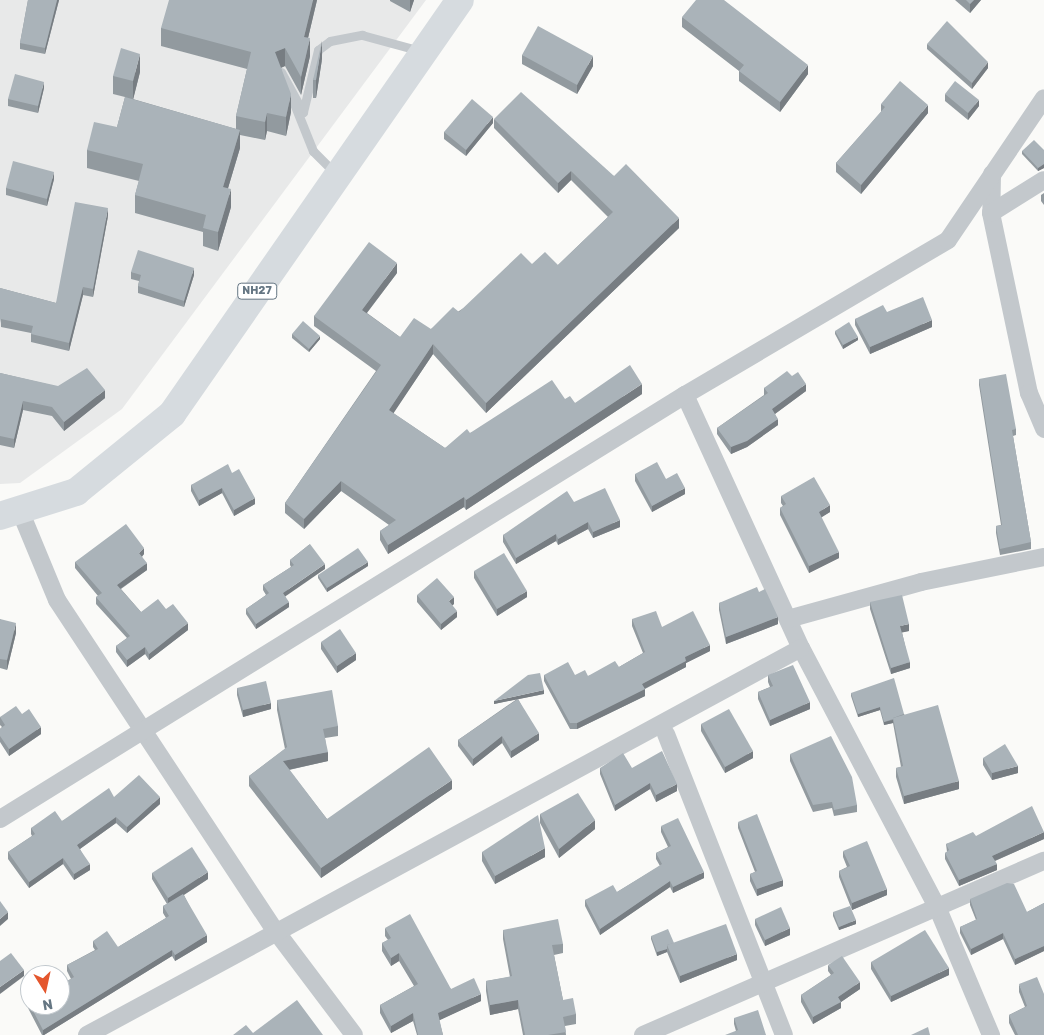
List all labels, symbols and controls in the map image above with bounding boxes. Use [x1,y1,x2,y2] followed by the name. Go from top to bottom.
[237,282,277,300] road number: NH27
[20,965,70,1015] north arrow
[41,995,54,1014] text: N

